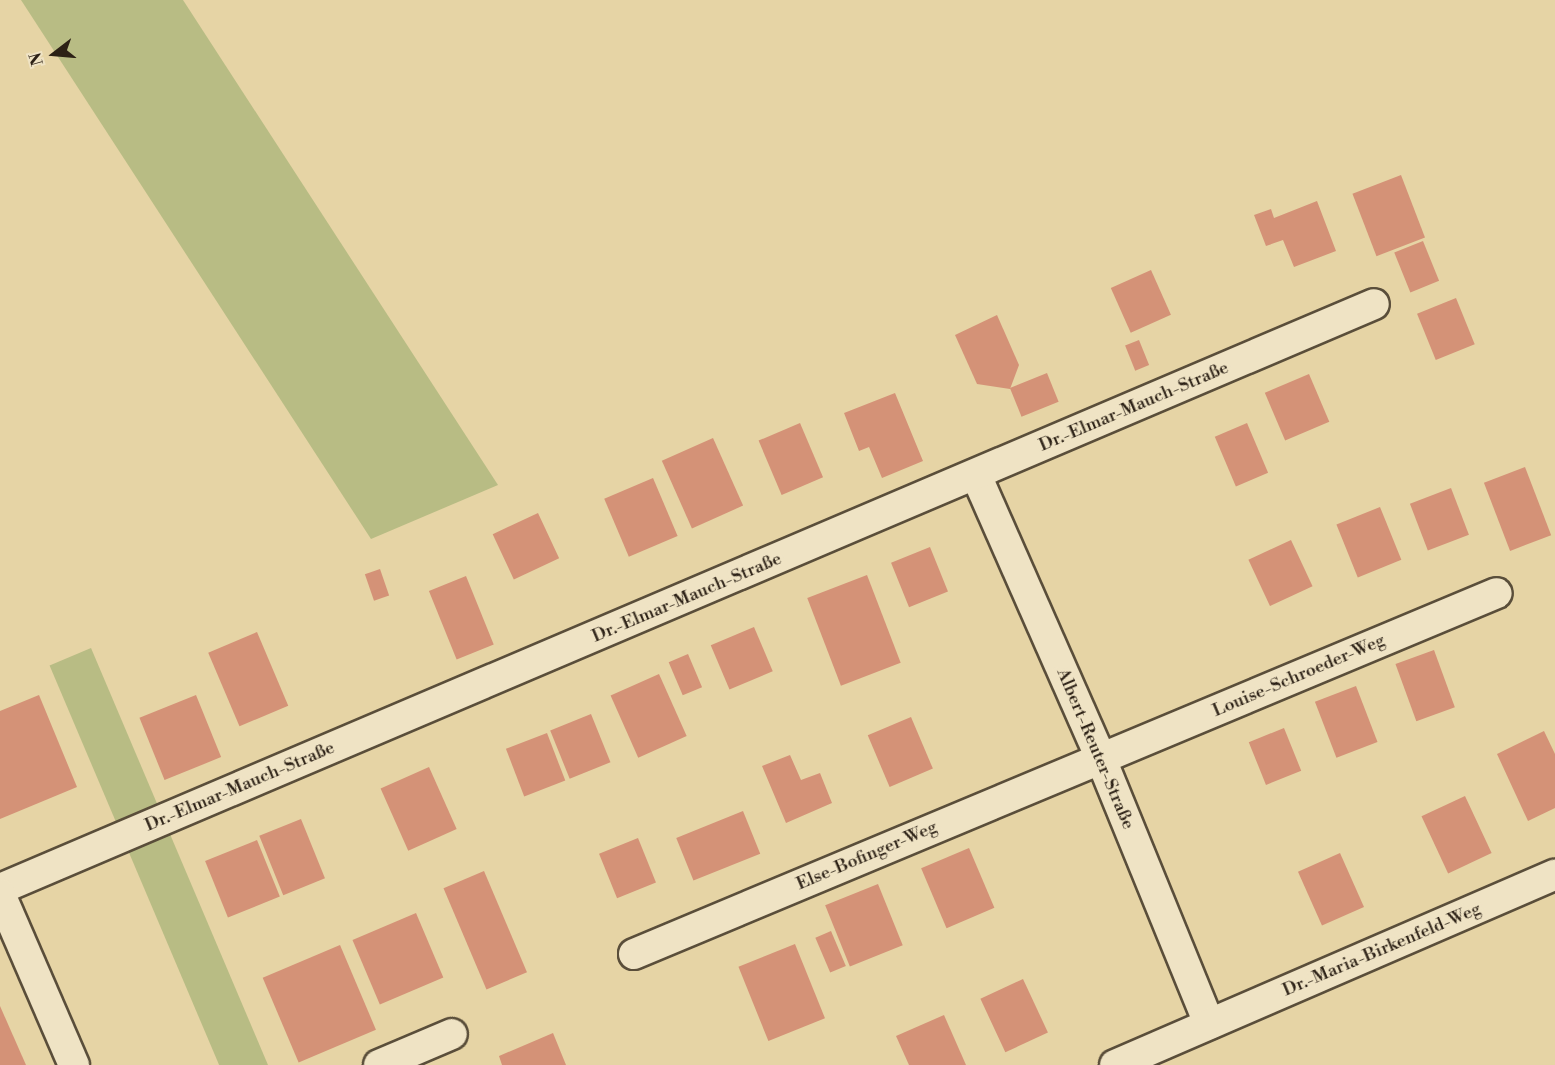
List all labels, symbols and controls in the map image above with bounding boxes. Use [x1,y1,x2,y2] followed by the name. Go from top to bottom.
[24,24,84,84] north arrow
[25,50,48,68] text: N
[1036,357,1232,457] street label: Dr.-Elmar-Mauch-Straße
[589,548,785,648] street label: Dr.-Elmar-Mauch-Straße
[1209,630,1389,722] street label: Louise-Schroeder-Weg
[1051,665,1139,833] street label: Albert-Reuter-Straße
[142,737,338,837] street label: Dr.-Elmar-Mauch-Straße
[793,817,941,895] street label: Else-Bofinger-Weg
[1280,898,1484,1002] street label: Dr.-Maria-Birkenfeld-Weg

